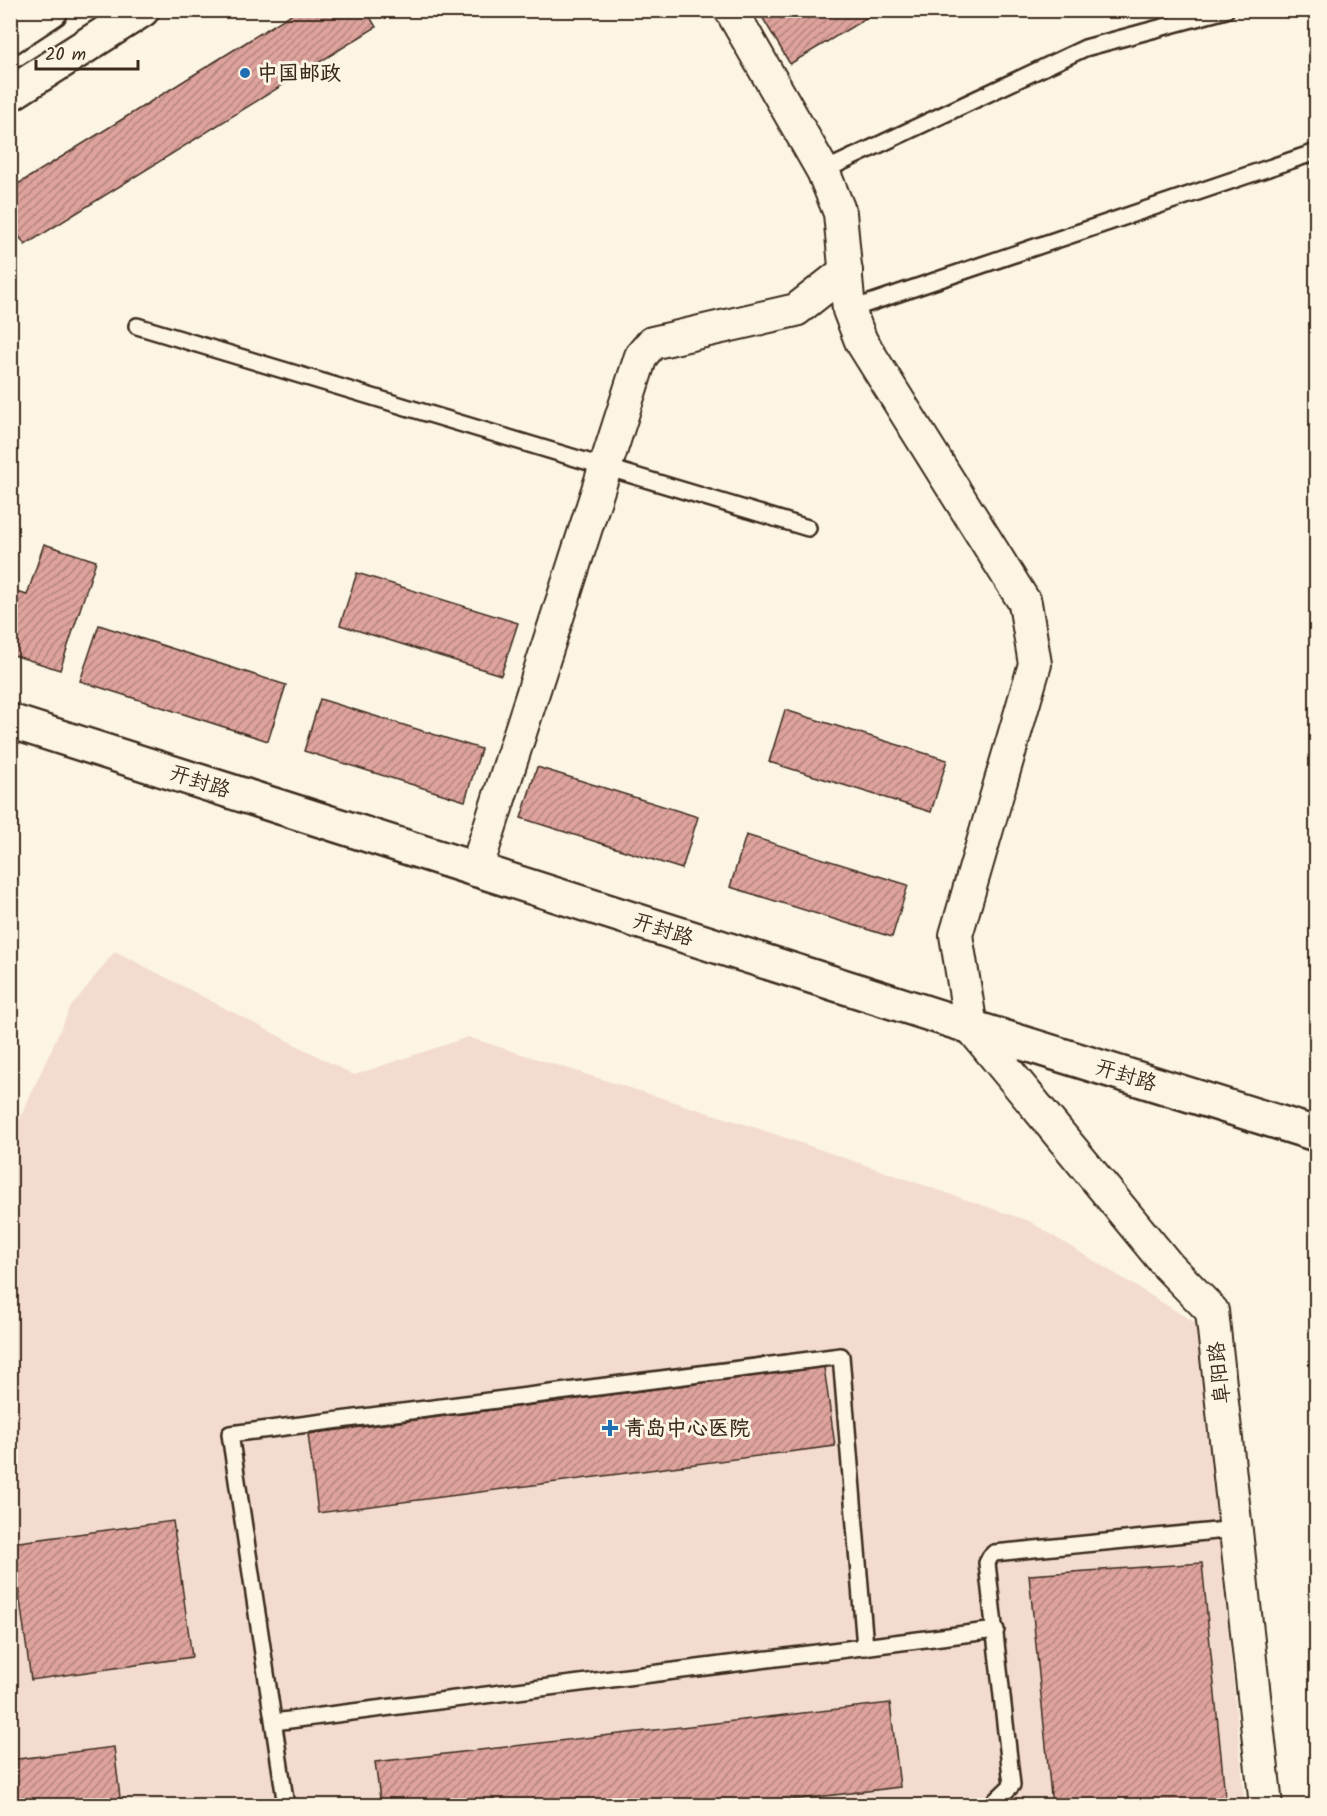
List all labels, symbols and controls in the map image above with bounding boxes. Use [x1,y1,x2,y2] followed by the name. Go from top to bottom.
[36,33,138,71] scale bar
[45,41,86,70] text: 20 m
[257,58,341,91] place label: 中国邮政
[238,66,252,80] marker: 中国邮政
[164,757,235,808] street label: 开封路
[627,905,698,956] street label: 开封路
[1091,1051,1161,1101] street label: 开封路
[1201,1340,1240,1406] street label: 阜阳路
[624,1413,750,1446] place label: 青岛中心医院
[601,1419,619,1437] marker: 青岛中心医院

